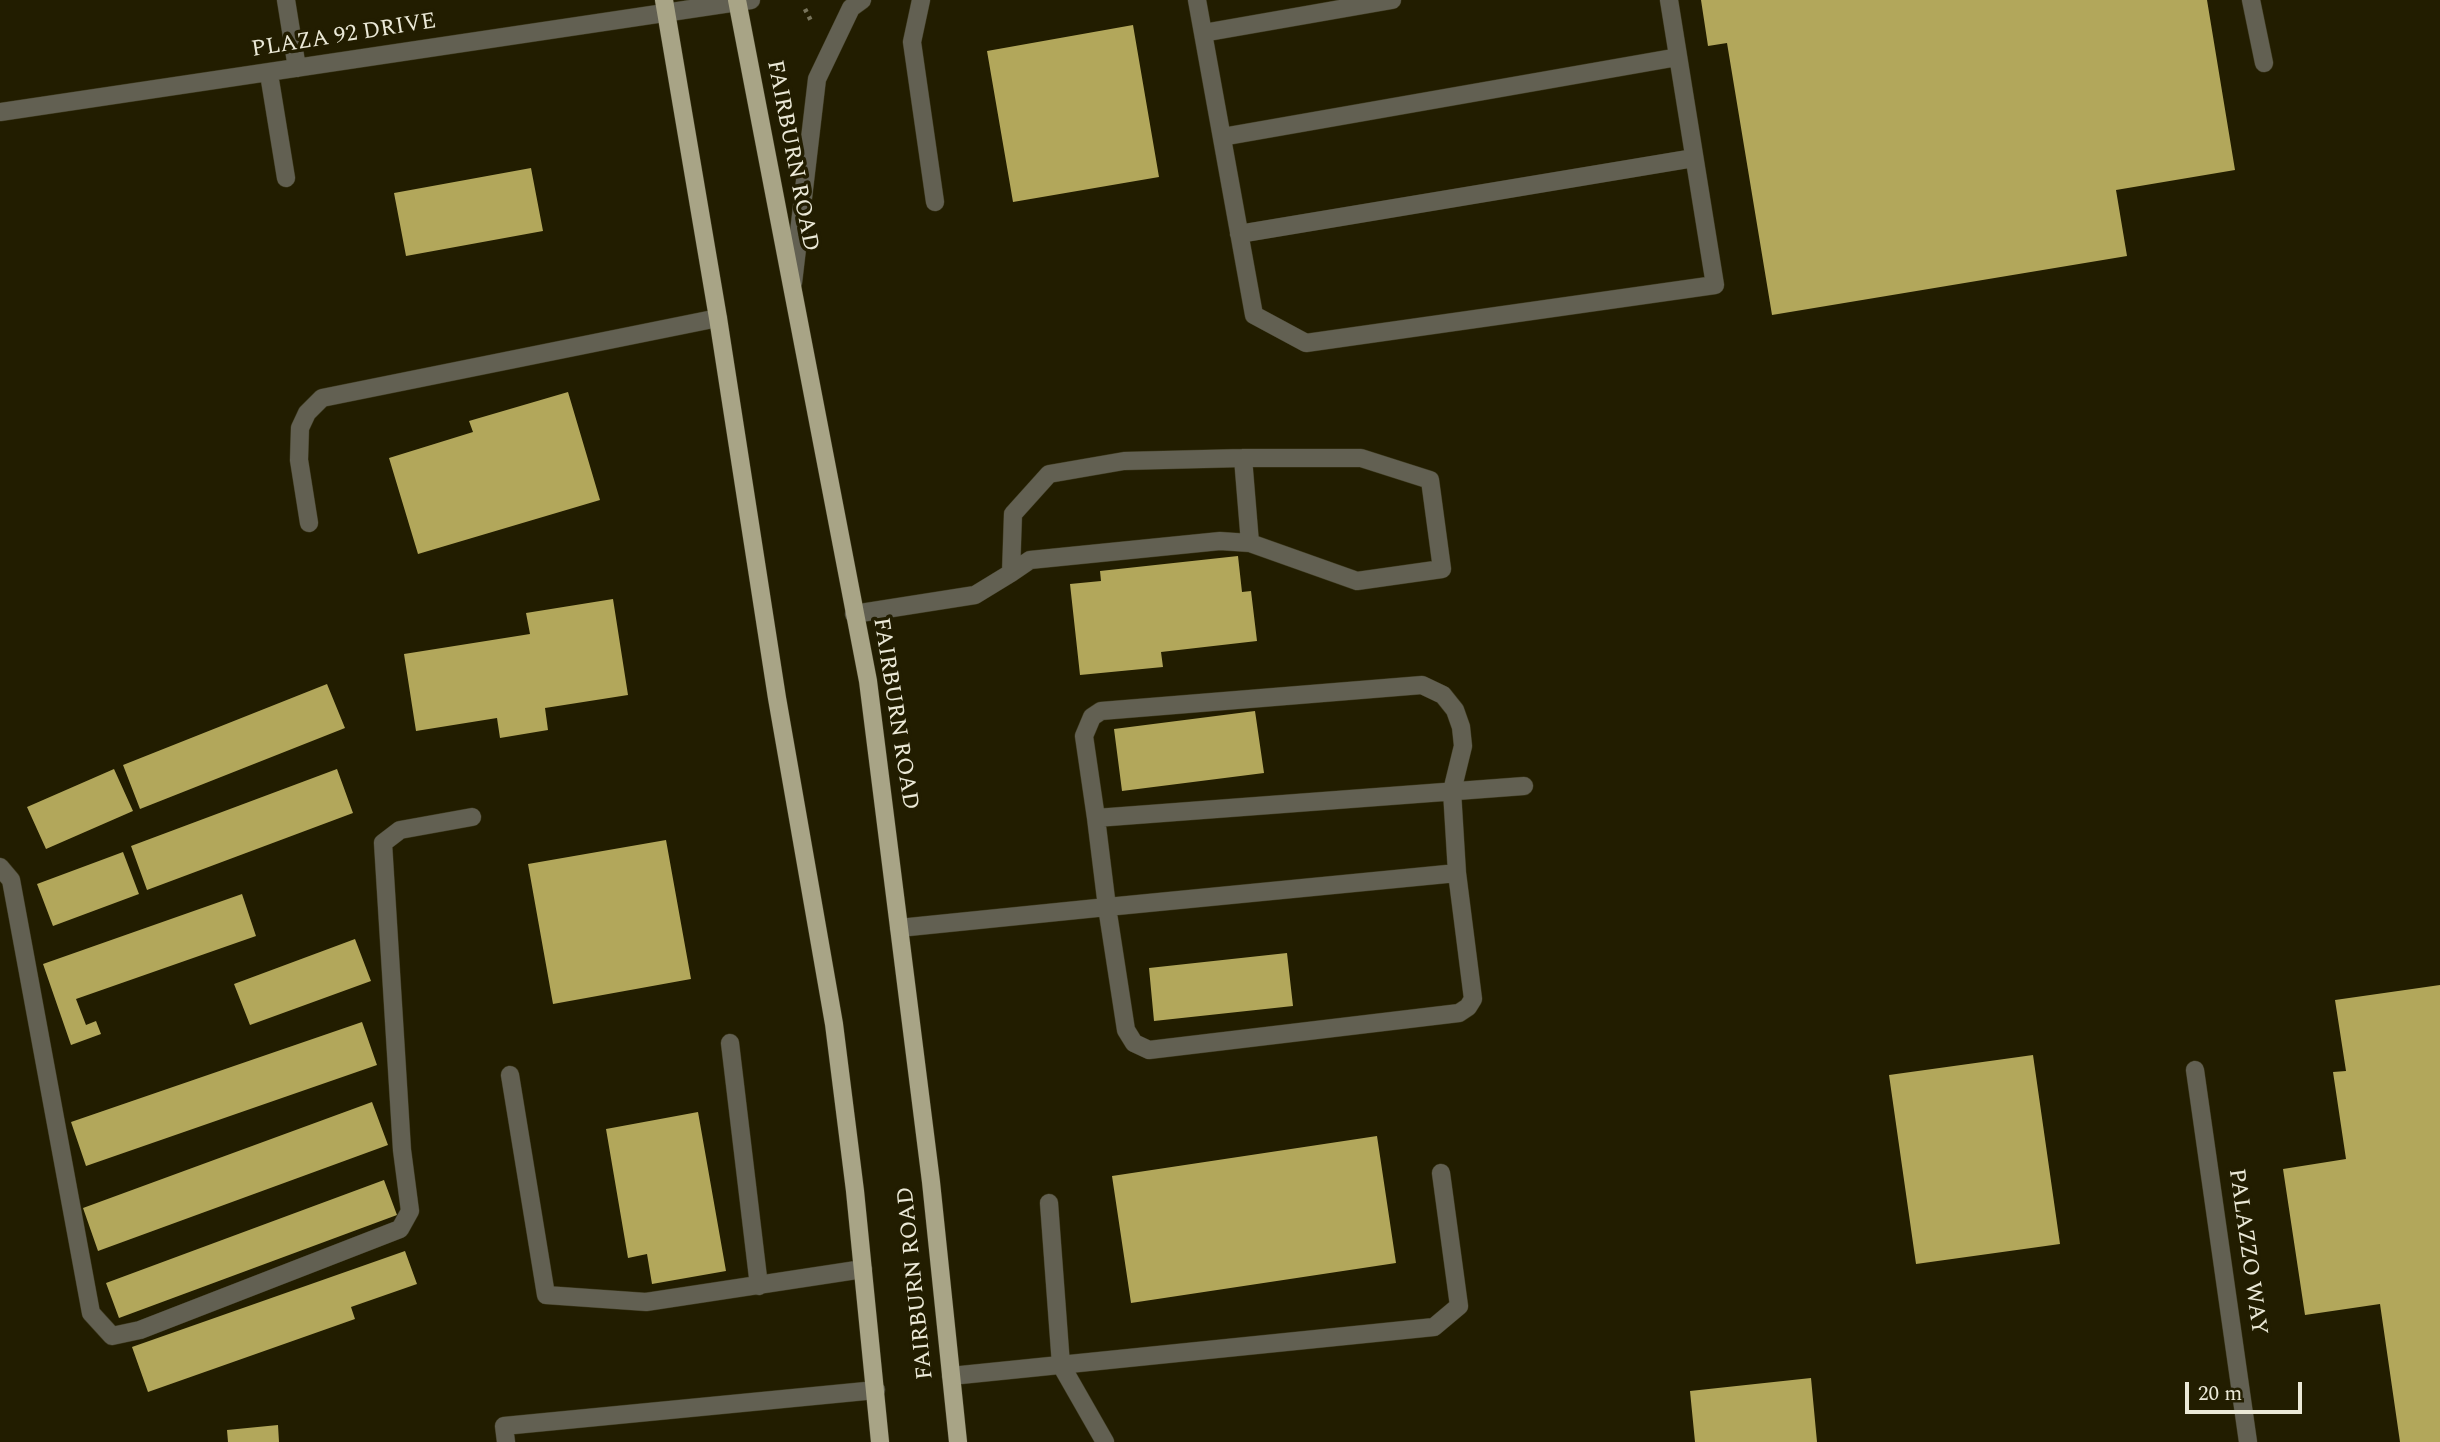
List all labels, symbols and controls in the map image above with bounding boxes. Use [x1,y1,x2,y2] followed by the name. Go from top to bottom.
[250,9,438,65] street label: PLAZA 92 DRIVE
[759,58,823,254] street label: FAIRBURN ROAD
[865,616,923,812] street label: FAIRBURN ROAD
[2221,1167,2271,1337] street label: PALAZZO WAY
[893,1185,941,1381] street label: FAIRBURN ROAD
[2188,1368,2305,1412] scale bar
[2198,1378,2242,1410] text: 20 m

